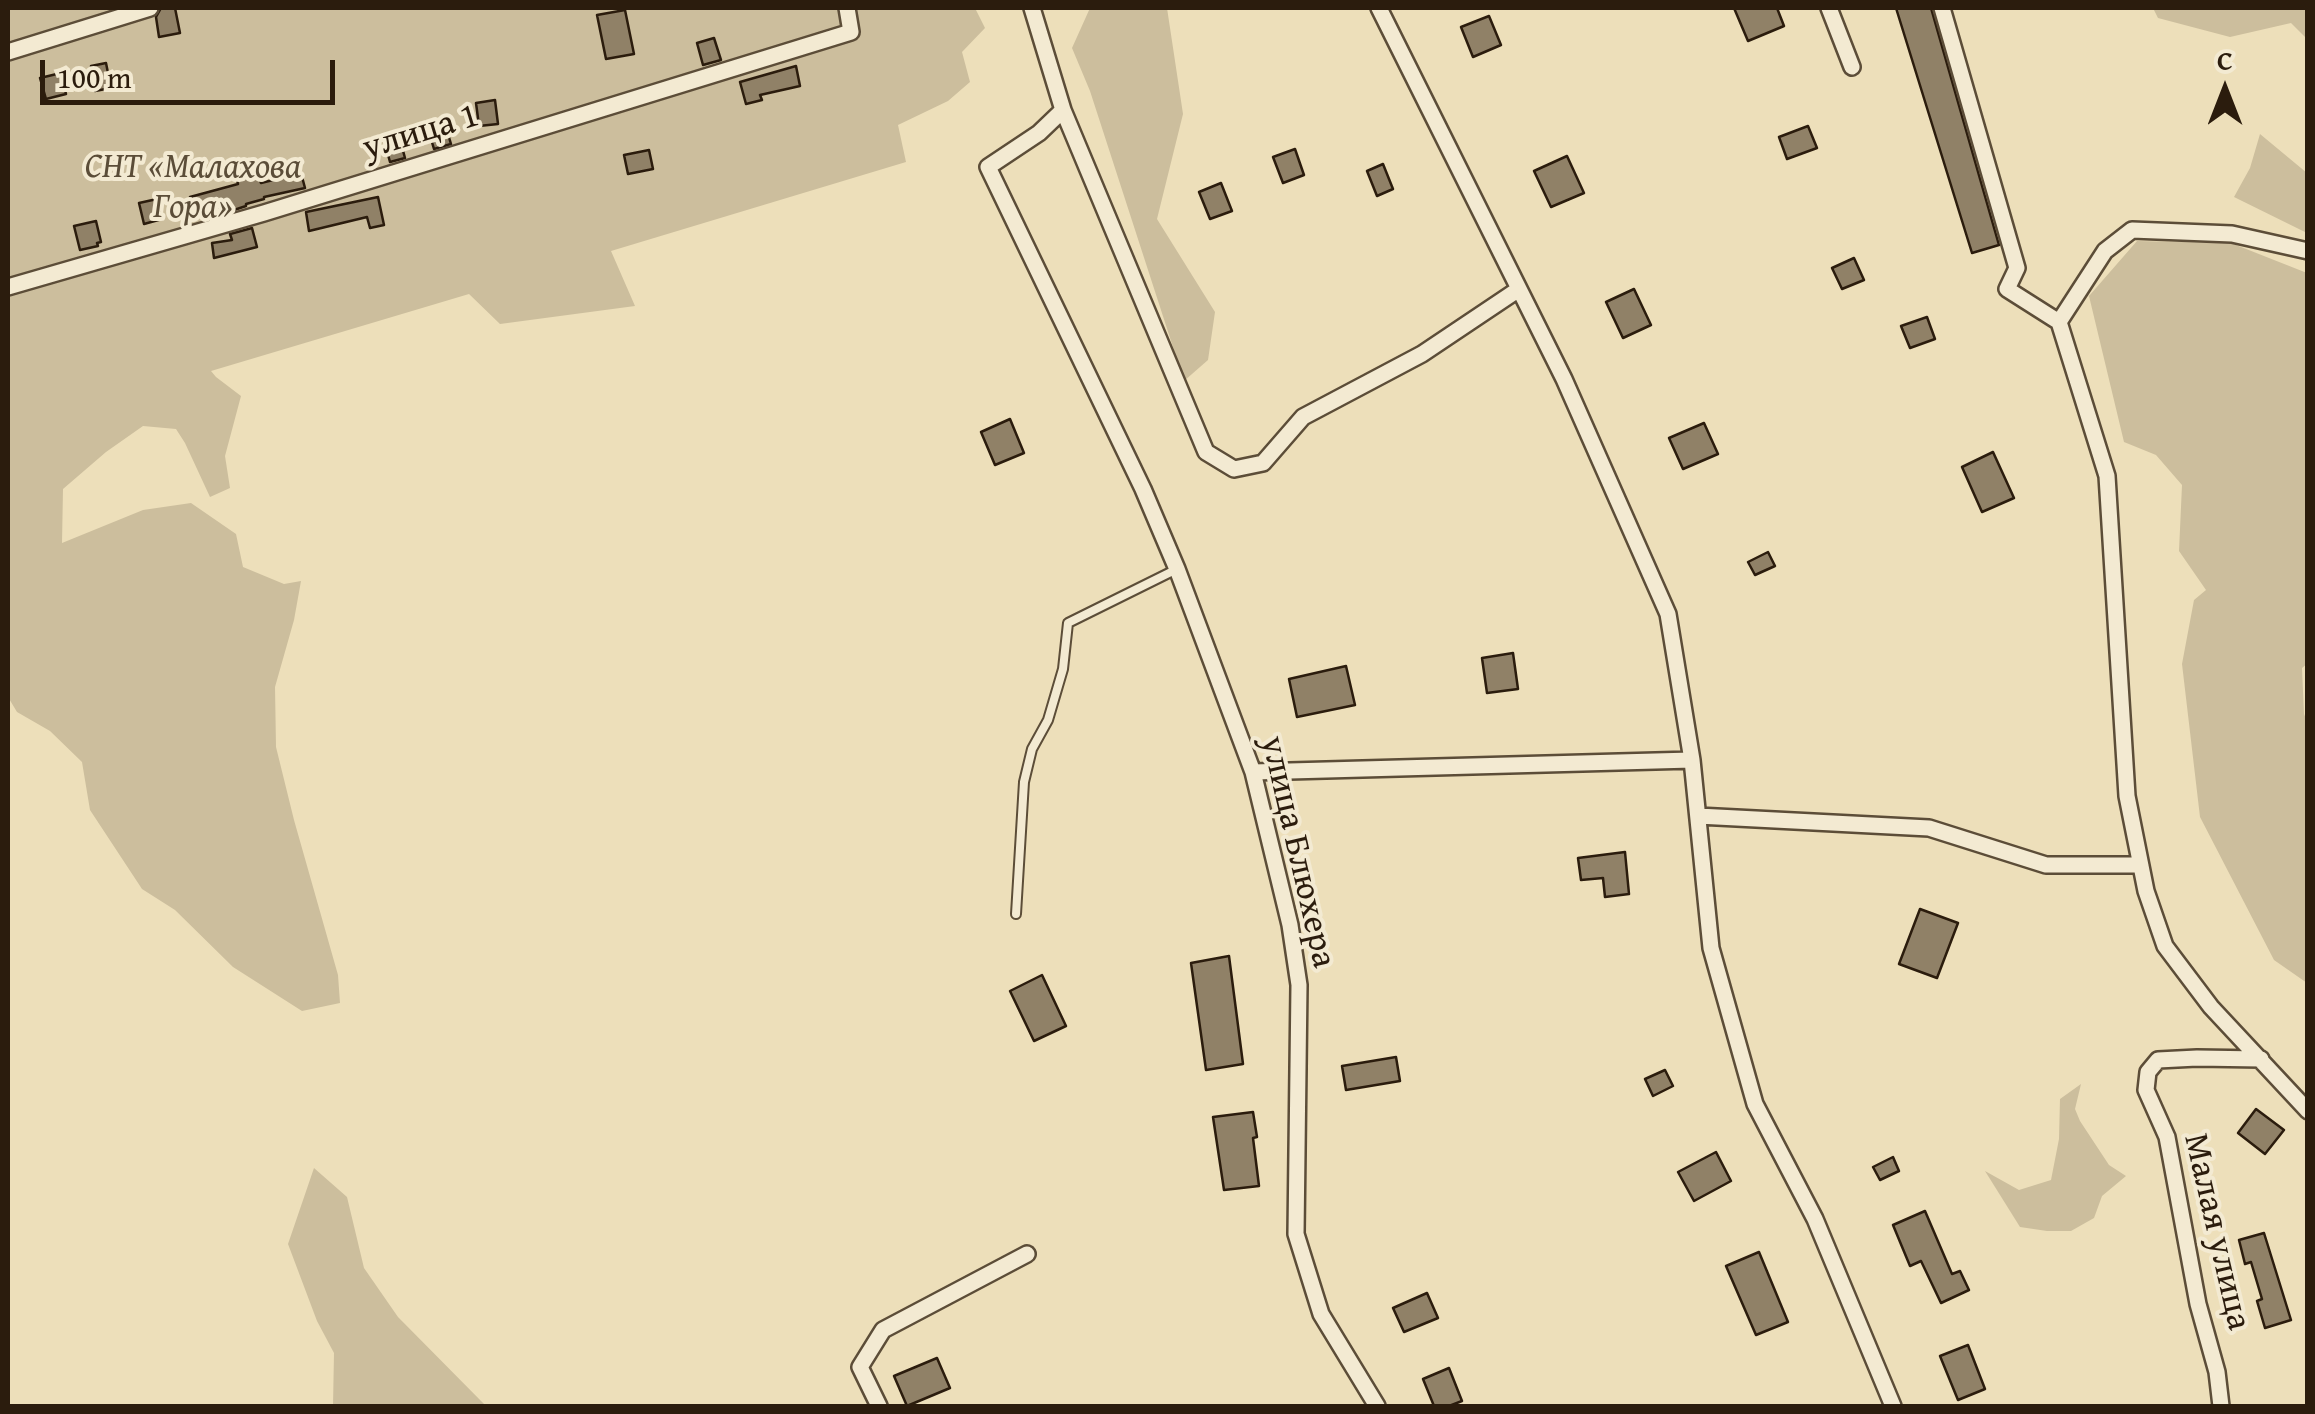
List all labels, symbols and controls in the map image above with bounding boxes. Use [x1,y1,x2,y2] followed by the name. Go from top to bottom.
[2217,39,2233,80] text: С
[45,40,340,102] scale bar
[2175,40,2275,140] north arrow
[57,55,131,99] text: 100 m
[358,96,484,170] street label: улица 1
[85,147,301,229] park label: СНТ «Малахова Гора»
[1250,732,1344,972] street label: улица Блюхера
[2173,1130,2259,1334] street label: Малая улица

